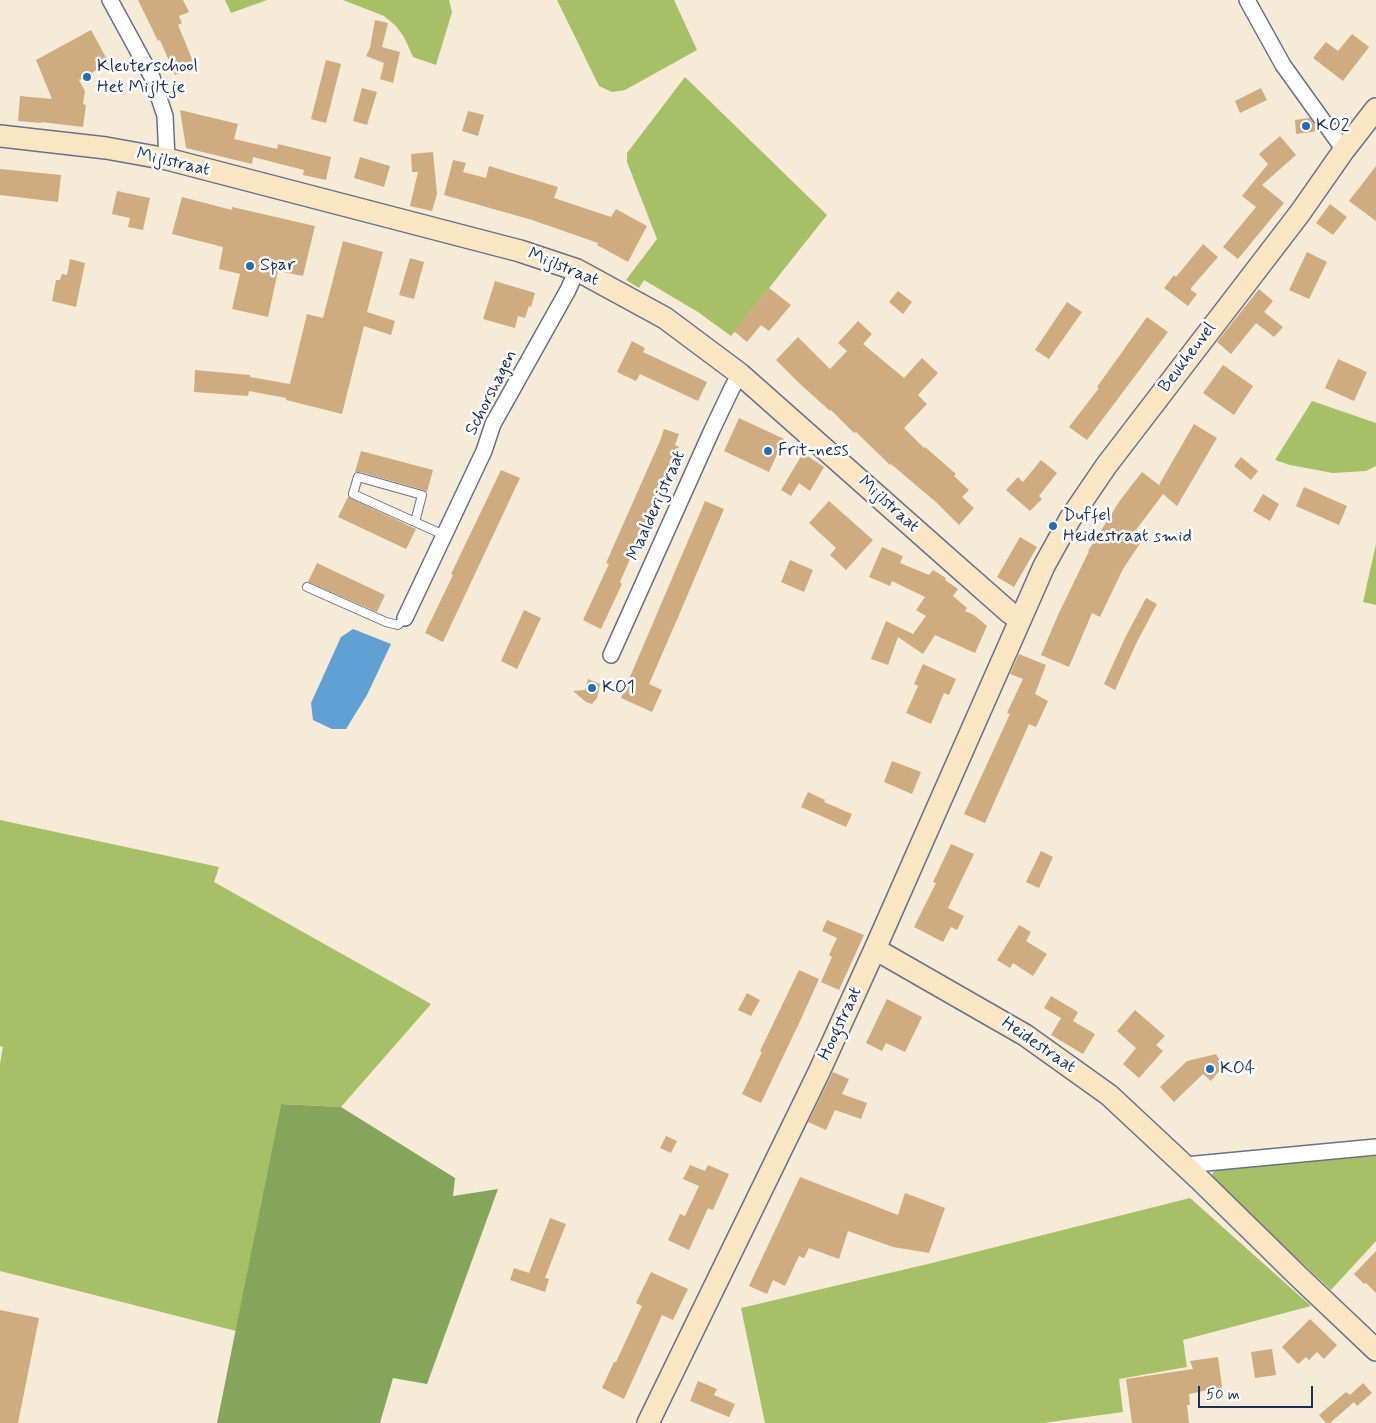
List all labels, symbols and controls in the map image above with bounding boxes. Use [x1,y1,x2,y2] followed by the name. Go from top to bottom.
[97,56,198,98] place label: Kleuterschool Het Mijltje
[81,71,93,83] marker: Kleuterschool Het Mijltje
[1316,115,1350,137] place label: KO2
[1300,120,1312,132] marker: KO2
[134,144,212,182] street label: Mijlstraat
[524,244,602,292] street label: Mijlstraat
[260,255,296,277] place label: Spar
[244,260,256,272] marker: Spar
[1155,319,1221,397] street label: Beukheuvel
[461,347,523,439] street label: Schorshagen
[778,440,849,462] place label: Frit-ness
[762,445,774,457] marker: Frit-ness
[623,448,691,564] street label: Maalderijstraat
[853,472,923,538] street label: Mijlstraat
[1063,505,1192,548] place label: Duffel Heidestraat smid
[1047,520,1059,532] marker: Duffel Heidestraat smid
[602,677,635,699] place label: KO1
[586,682,598,694] marker: KO1
[815,984,867,1064] street label: Hoogstraat
[997,1013,1079,1079] street label: Heidestraat
[1220,1058,1255,1080] place label: KO4
[1204,1063,1216,1075] marker: KO4
[1201,1376,1316,1408] scale bar
[1206,1385,1240,1405] text: 50 m

